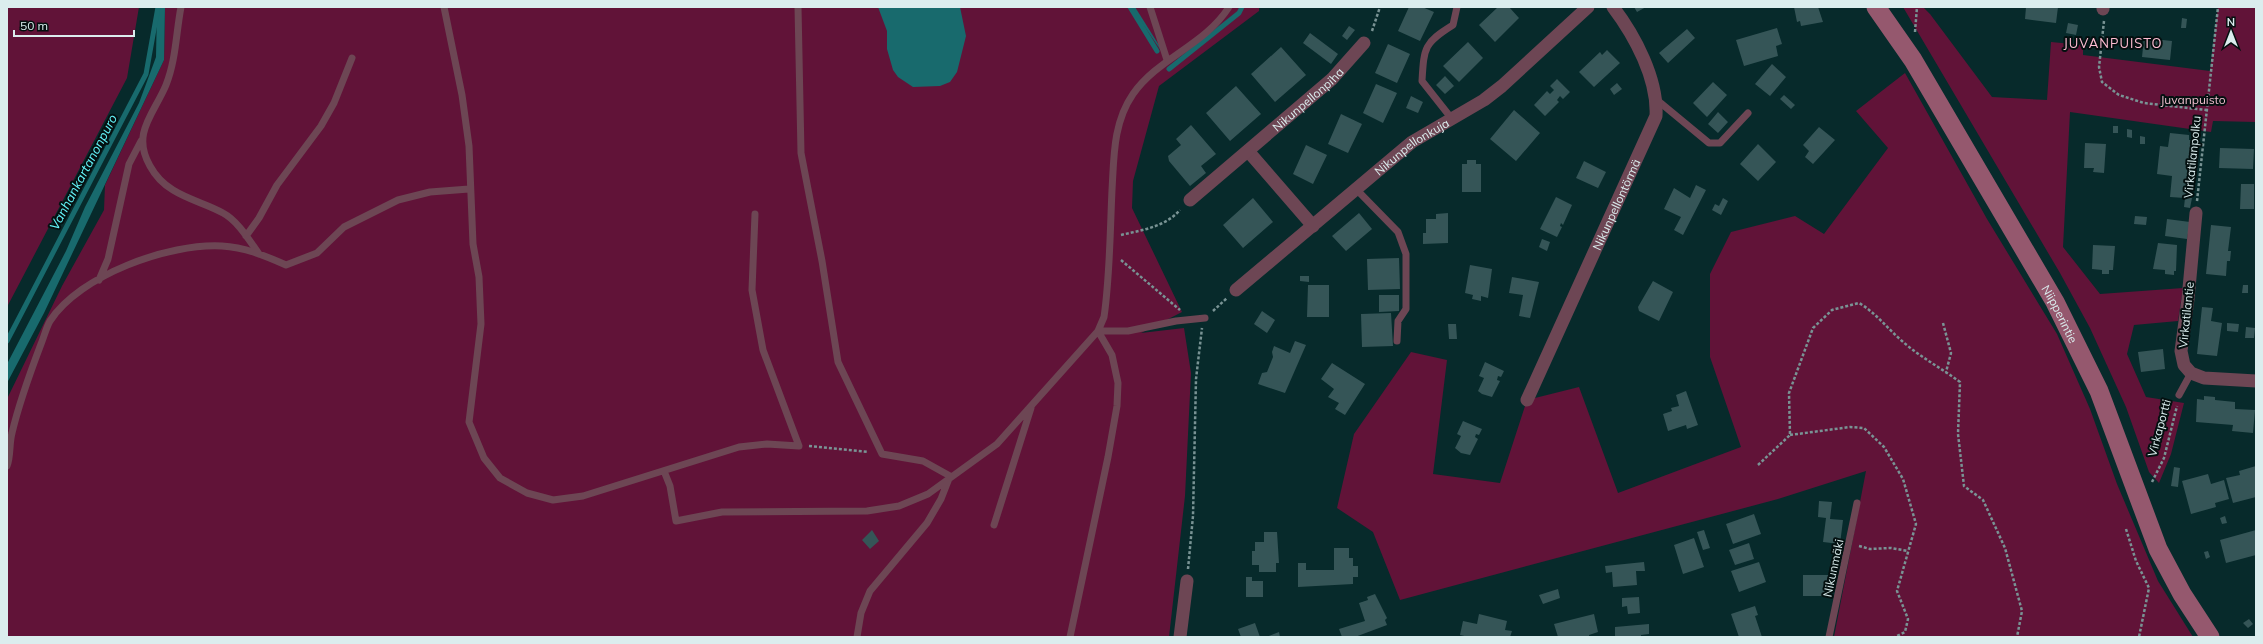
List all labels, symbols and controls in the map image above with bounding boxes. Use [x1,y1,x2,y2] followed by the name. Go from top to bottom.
[14,12,134,38] scale bar
[2211,12,2251,52] north arrow
[2227,15,2235,29] text: N
[20,18,48,33] text: 50 m
[2064,35,2162,51] district label: JUVANPUISTO
[1269,64,1346,134] street label: Nikunpellonpiha
[2160,92,2226,107] park label: Juvanpuisto
[46,111,120,233] water label: Vanhankartanonpuro
[1371,115,1451,178] street label: Nikunpellonkuja
[2180,115,2204,199] street label: Virkatilanpolku
[1589,156,1643,252] street label: Nikunpellontörmä
[2175,281,2197,349] street label: Virkatilantie
[2039,282,2081,345] street label: Niipperintie
[2144,398,2174,458] street label: Virkaportti
[1820,538,1846,598] street label: Nikunmäki

